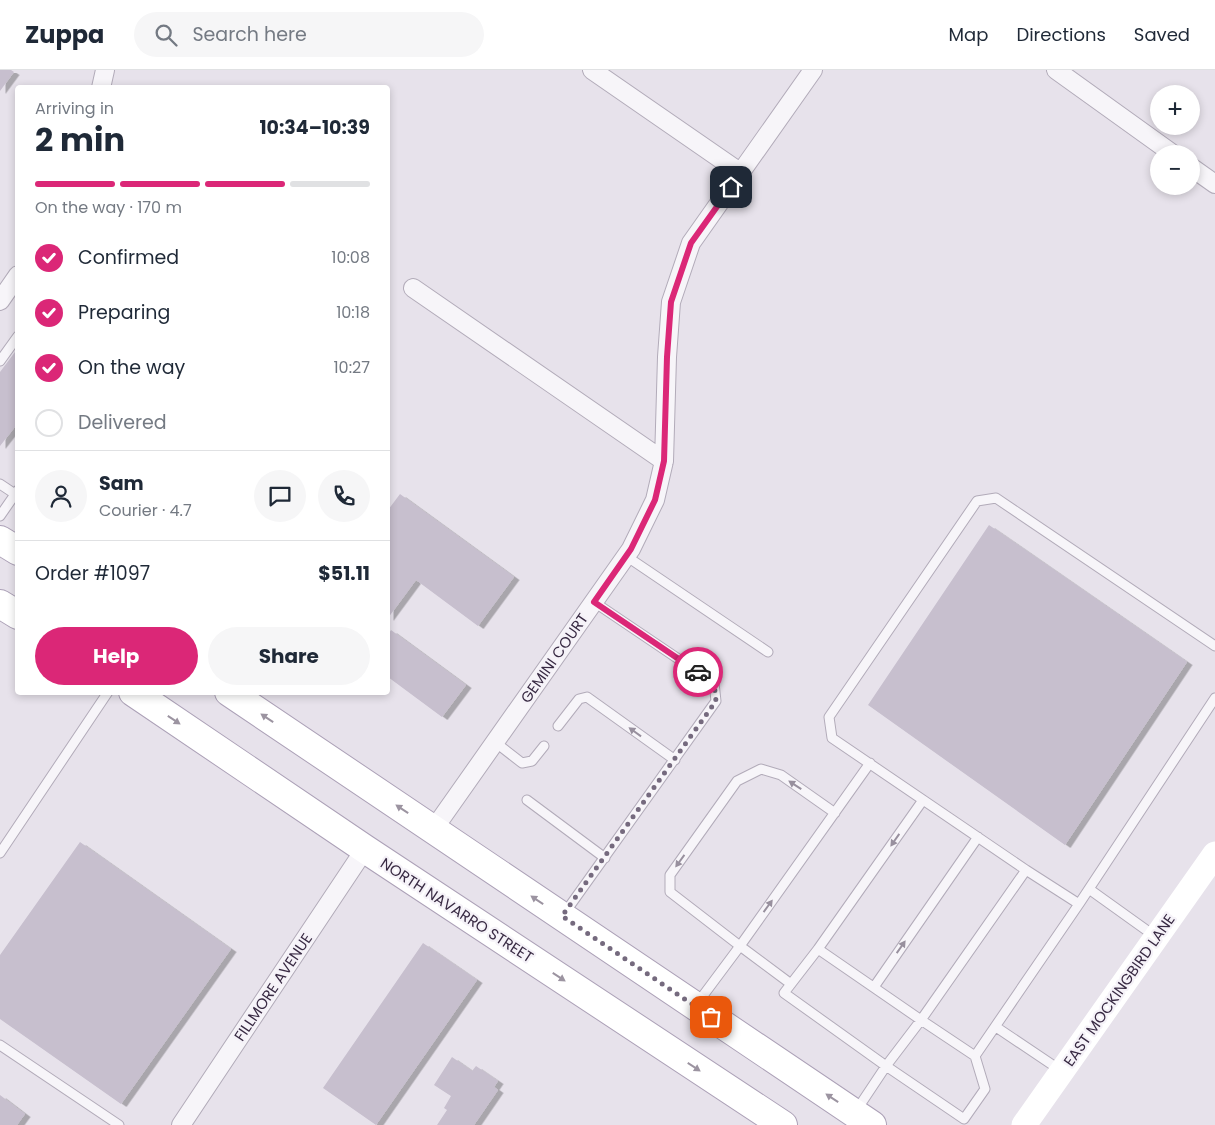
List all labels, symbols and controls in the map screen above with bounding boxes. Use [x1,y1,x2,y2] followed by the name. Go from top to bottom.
[134,12,484,57] search box
[25,18,104,51] text: Zuppa
[152,21,180,49] icon: search
[192,21,307,48] text: Search here
[949,22,988,47] text: Map
[1016,22,1106,47] text: Directions
[1134,22,1190,47] text: Saved
[1150,85,1200,195] map controls
[1150,85,1200,135] button: +
[35,97,114,120] text: Arriving in
[259,114,370,141] text: 10:34–10:39
[35,117,125,162] text: 2 min
[1150,145,1200,195] button: −
[710,166,752,208] pin
[717,173,745,201] icon: home
[35,196,182,219] text: On the way · 170 m
[35,244,63,272] icon: check
[78,244,179,271] text: Confirmed
[331,246,370,269] text: 10:08
[35,299,63,327] icon: check
[78,299,170,326] text: Preparing
[336,301,370,324] text: 10:18
[35,354,63,382] icon: check
[78,354,185,381] text: On the way
[333,356,370,379] text: 10:27
[78,409,167,436] text: Delivered
[35,470,87,522] button: person
[99,470,144,497] text: Sam
[254,470,306,522] button: chat
[318,470,370,522] button: phone
[99,499,192,522] text: Courier · 4.7
[35,560,150,587] text: Order #1097
[318,560,370,587] text: $51.11
[515,609,593,707] street label: GEMINI COURT
[35,627,198,685] button: Help
[208,627,370,685] button: Share
[673,647,723,697] courier
[684,658,712,686] icon: car
[261,713,274,723] one-way arrow
[167,715,180,725] one-way arrow
[628,727,642,737] one-way arrow
[788,780,802,789] one-way arrow
[395,804,409,814] one-way arrow
[890,833,900,846] one-way arrow
[376,853,538,967] street label: NORTH NAVARRO STREET
[675,854,685,867] one-way arrow
[530,895,544,904] one-way arrow
[763,899,773,913] one-way arrow
[1058,910,1180,1070] street label: EAST MOCKINGBIRD LANE
[229,929,317,1045] street label: FILLMORE AVENUE
[896,940,906,954] one-way arrow
[552,972,565,982] one-way arrow
[690,996,732,1038] pin
[697,1003,725,1031] icon: bag
[688,1062,701,1071] one-way arrow
[825,1093,838,1103] one-way arrow

